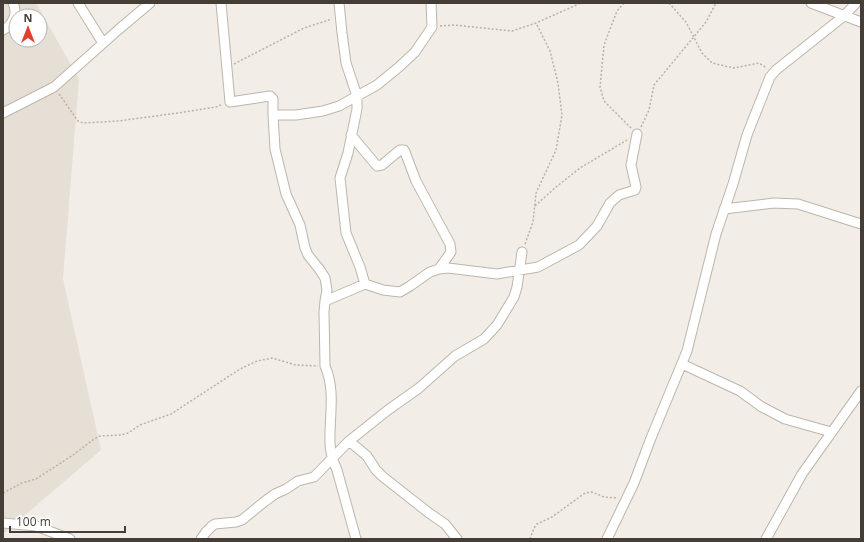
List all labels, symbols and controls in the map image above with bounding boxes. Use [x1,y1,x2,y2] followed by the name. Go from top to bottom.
[8,8,48,48] north arrow
[24,10,32,25] text: N
[10,508,125,534] scale bar
[16,513,51,530] text: 100 m

